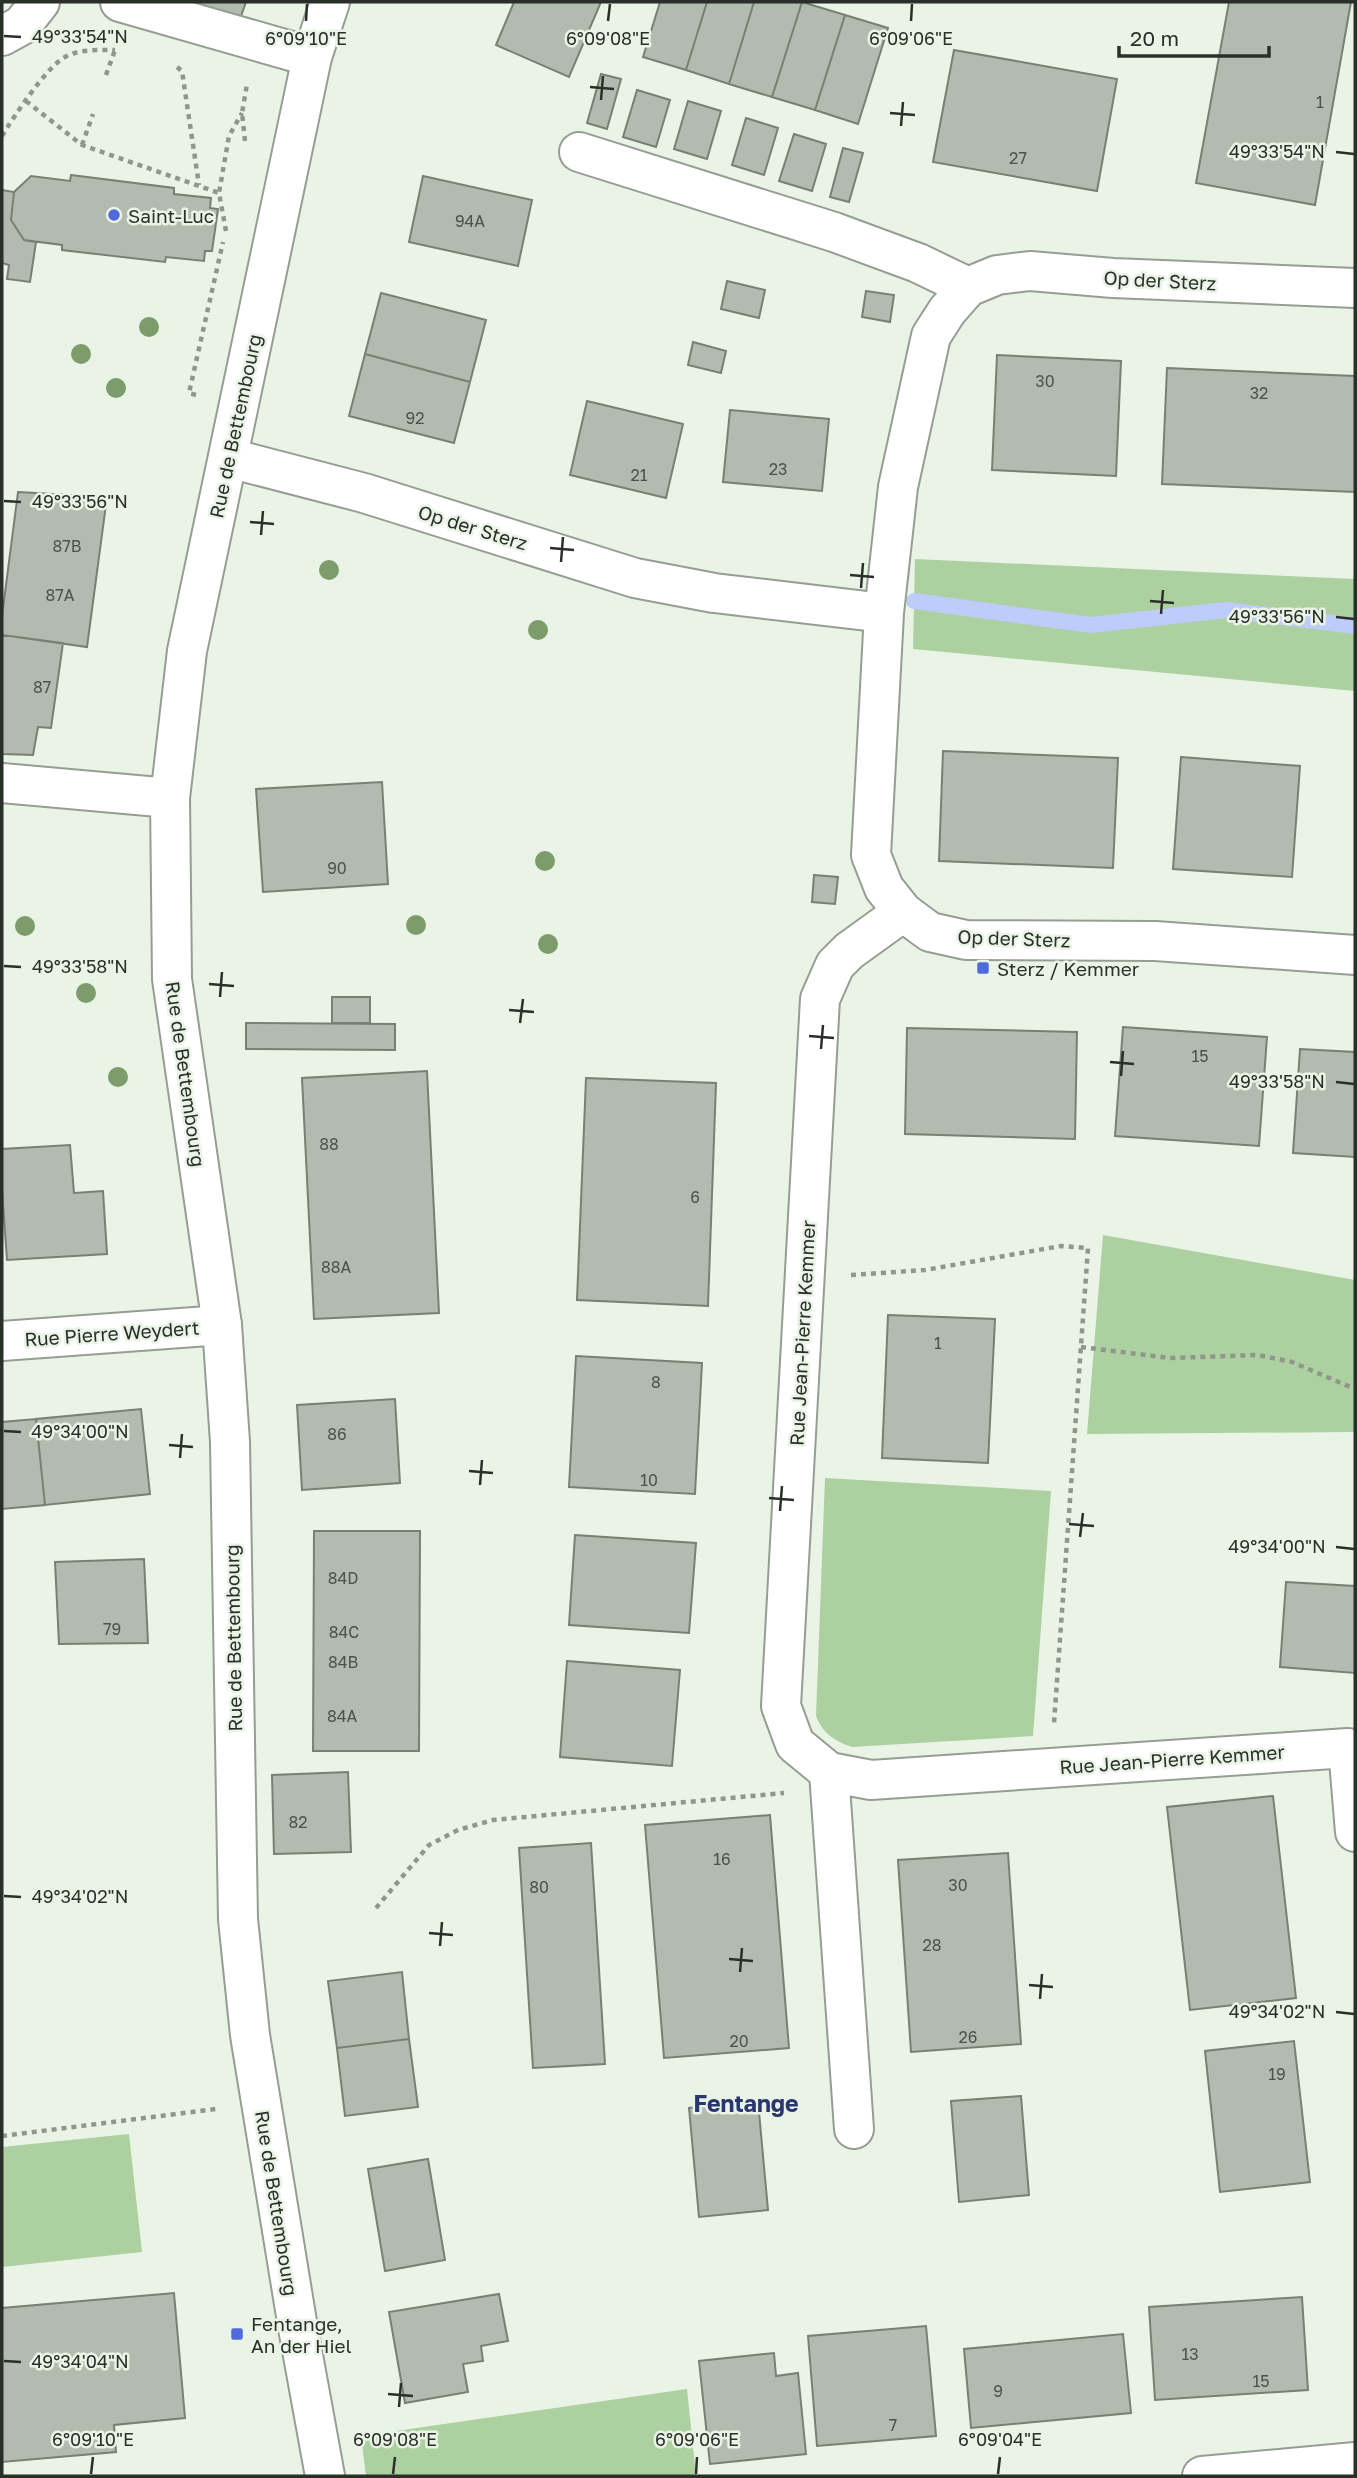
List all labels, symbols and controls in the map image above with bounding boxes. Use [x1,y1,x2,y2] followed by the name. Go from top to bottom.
[1119,14,1270,58] scale bar
[32,25,128,47] text: 49°33'54"N
[1130,25,1179,51] text: 20 m
[265,27,347,49] text: 6°09'10"E
[566,27,650,49] text: 6°09'08"E
[869,27,953,49] text: 6°09'06"E
[1316,92,1324,112] house number: 1
[1229,140,1325,162] text: 49°33'54"N
[1009,148,1027,168] house number: 27
[128,204,214,227] place label: Saint-Luc
[106,207,122,223] marker: Saint-Luc
[455,211,485,231] house number: 94A
[1103,266,1217,294] street label: Op der Sterz
[204,332,266,520] street label: Rue de Bettembourg
[1035,371,1055,391] house number: 30
[1250,383,1268,403] house number: 32
[406,408,424,428] house number: 92
[769,459,787,479] house number: 23
[630,465,648,485] house number: 21
[32,490,128,512] text: 49°33'56"N
[416,499,530,555] street label: Op der Sterz
[53,536,81,556] house number: 87B
[46,585,75,605] house number: 87A
[1229,605,1325,627] text: 49°33'56"N
[33,677,51,697] house number: 87
[327,858,347,878] house number: 90
[957,925,1071,951] street label: Op der Sterz
[32,955,128,977] text: 49°33'58"N
[997,957,1140,980] place label: Sterz / Kemmer
[975,960,991,976] marker: Sterz / Kemmer
[162,980,210,1168] street label: Rue de Bettembourg
[1191,1046,1209,1066] house number: 15
[1229,1070,1325,1092] text: 49°33'58"N
[319,1134,339,1154] house number: 88
[690,1187,700,1207] house number: 6
[785,1219,819,1446] street label: Rue Jean-Pierre Kemmer
[321,1257,351,1277] house number: 88A
[24,1315,200,1351] street label: Rue Pierre Weydert
[934,1333,942,1353] house number: 1
[651,1372,661,1392] house number: 8
[31,1420,129,1442] text: 49°34'00"N
[327,1424,347,1444] house number: 86
[640,1470,658,1490] house number: 10
[1228,1535,1326,1557] text: 49°34'00"N
[220,1544,246,1732] street label: Rue de Bettembourg
[328,1568,358,1588] house number: 84D
[103,1619,121,1639] house number: 79
[329,1622,359,1642] house number: 84C
[328,1652,358,1672] house number: 84B
[327,1706,357,1726] house number: 84A
[1059,1740,1286,1778] street label: Rue Jean-Pierre Kemmer
[288,1812,308,1832] house number: 82
[713,1849,731,1869] house number: 16
[948,1875,968,1895] house number: 30
[529,1877,549,1897] house number: 80
[32,1885,128,1907] text: 49°34'02"N
[922,1935,942,1955] house number: 28
[1229,2000,1325,2022] text: 49°34'02"N
[959,2027,977,2047] house number: 26
[729,2031,749,2051] house number: 20
[1268,2064,1286,2084] house number: 19
[693,2089,799,2117] district label: Fentange
[251,2109,303,2297] street label: Rue de Bettembourg
[251,2312,352,2357] place label: Fentange, An der Hiel
[229,2326,245,2342] marker: Fentange, An der Hiel
[1181,2344,1199,2364] house number: 13
[31,2350,129,2372] text: 49°34'04"N
[1252,2371,1270,2391] house number: 15
[993,2381,1003,2401] house number: 9
[889,2415,897,2435] house number: 7
[52,2428,134,2450] text: 6°09'10"E
[353,2428,437,2450] text: 6°09'08"E
[655,2428,739,2450] text: 6°09'06"E
[958,2428,1042,2450] text: 6°09'04"E

